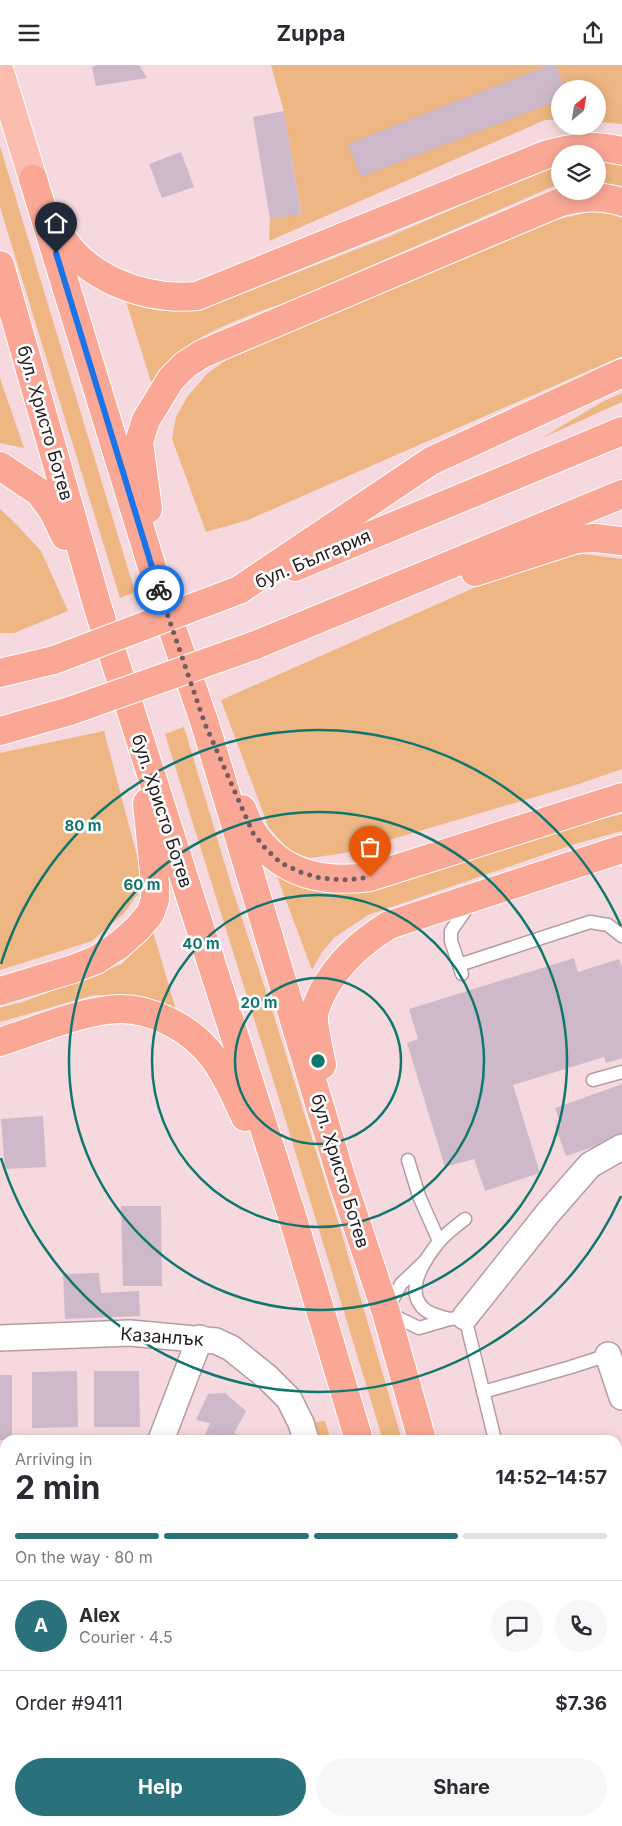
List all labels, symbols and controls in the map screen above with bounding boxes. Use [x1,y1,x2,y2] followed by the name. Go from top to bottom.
[15,19,43,47] icon: menu
[579,19,607,47] icon: share
[276,20,346,46] text: Zuppa
[551,80,606,135] north arrow
[551,80,606,200] map controls
[551,145,606,200] button: layers
[35,202,77,253] pin
[42,209,70,237] icon: home
[13,343,78,503] street label: бул. Христо Ботев
[252,525,374,592] street label: бул. България
[134,565,184,615] courier
[145,576,173,604] icon: bike
[128,732,197,890] street label: бул. Христо Ботев
[64,816,102,835] text: 80 m
[349,826,391,877] pin
[356,833,384,861] icon: bag
[123,875,161,894] text: 60 m
[182,934,220,953] text: 40 m
[241,993,277,1012] text: 20 m
[309,1052,327,1070] centre of rings
[307,1091,374,1250] street label: бул. Христо Ботев
[120,1323,205,1350] street label: Казанлък
[15,1449,92,1469] text: Arriving in
[495,1466,607,1489] text: 14:52–14:57
[15,1468,101,1507] text: 2 min
[15,1547,153,1567] text: On the way · 80 m
[491,1600,543,1652] button: chat
[555,1600,607,1652] button: phone
[79,1604,120,1627] text: Alex
[34,1614,48,1637] text: A
[79,1627,173,1647] text: Courier · 4.5
[15,1692,123,1715] text: Order #9411
[555,1692,607,1715] text: $7.36
[15,1758,306,1816] button: Help
[316,1758,607,1816] button: Share

